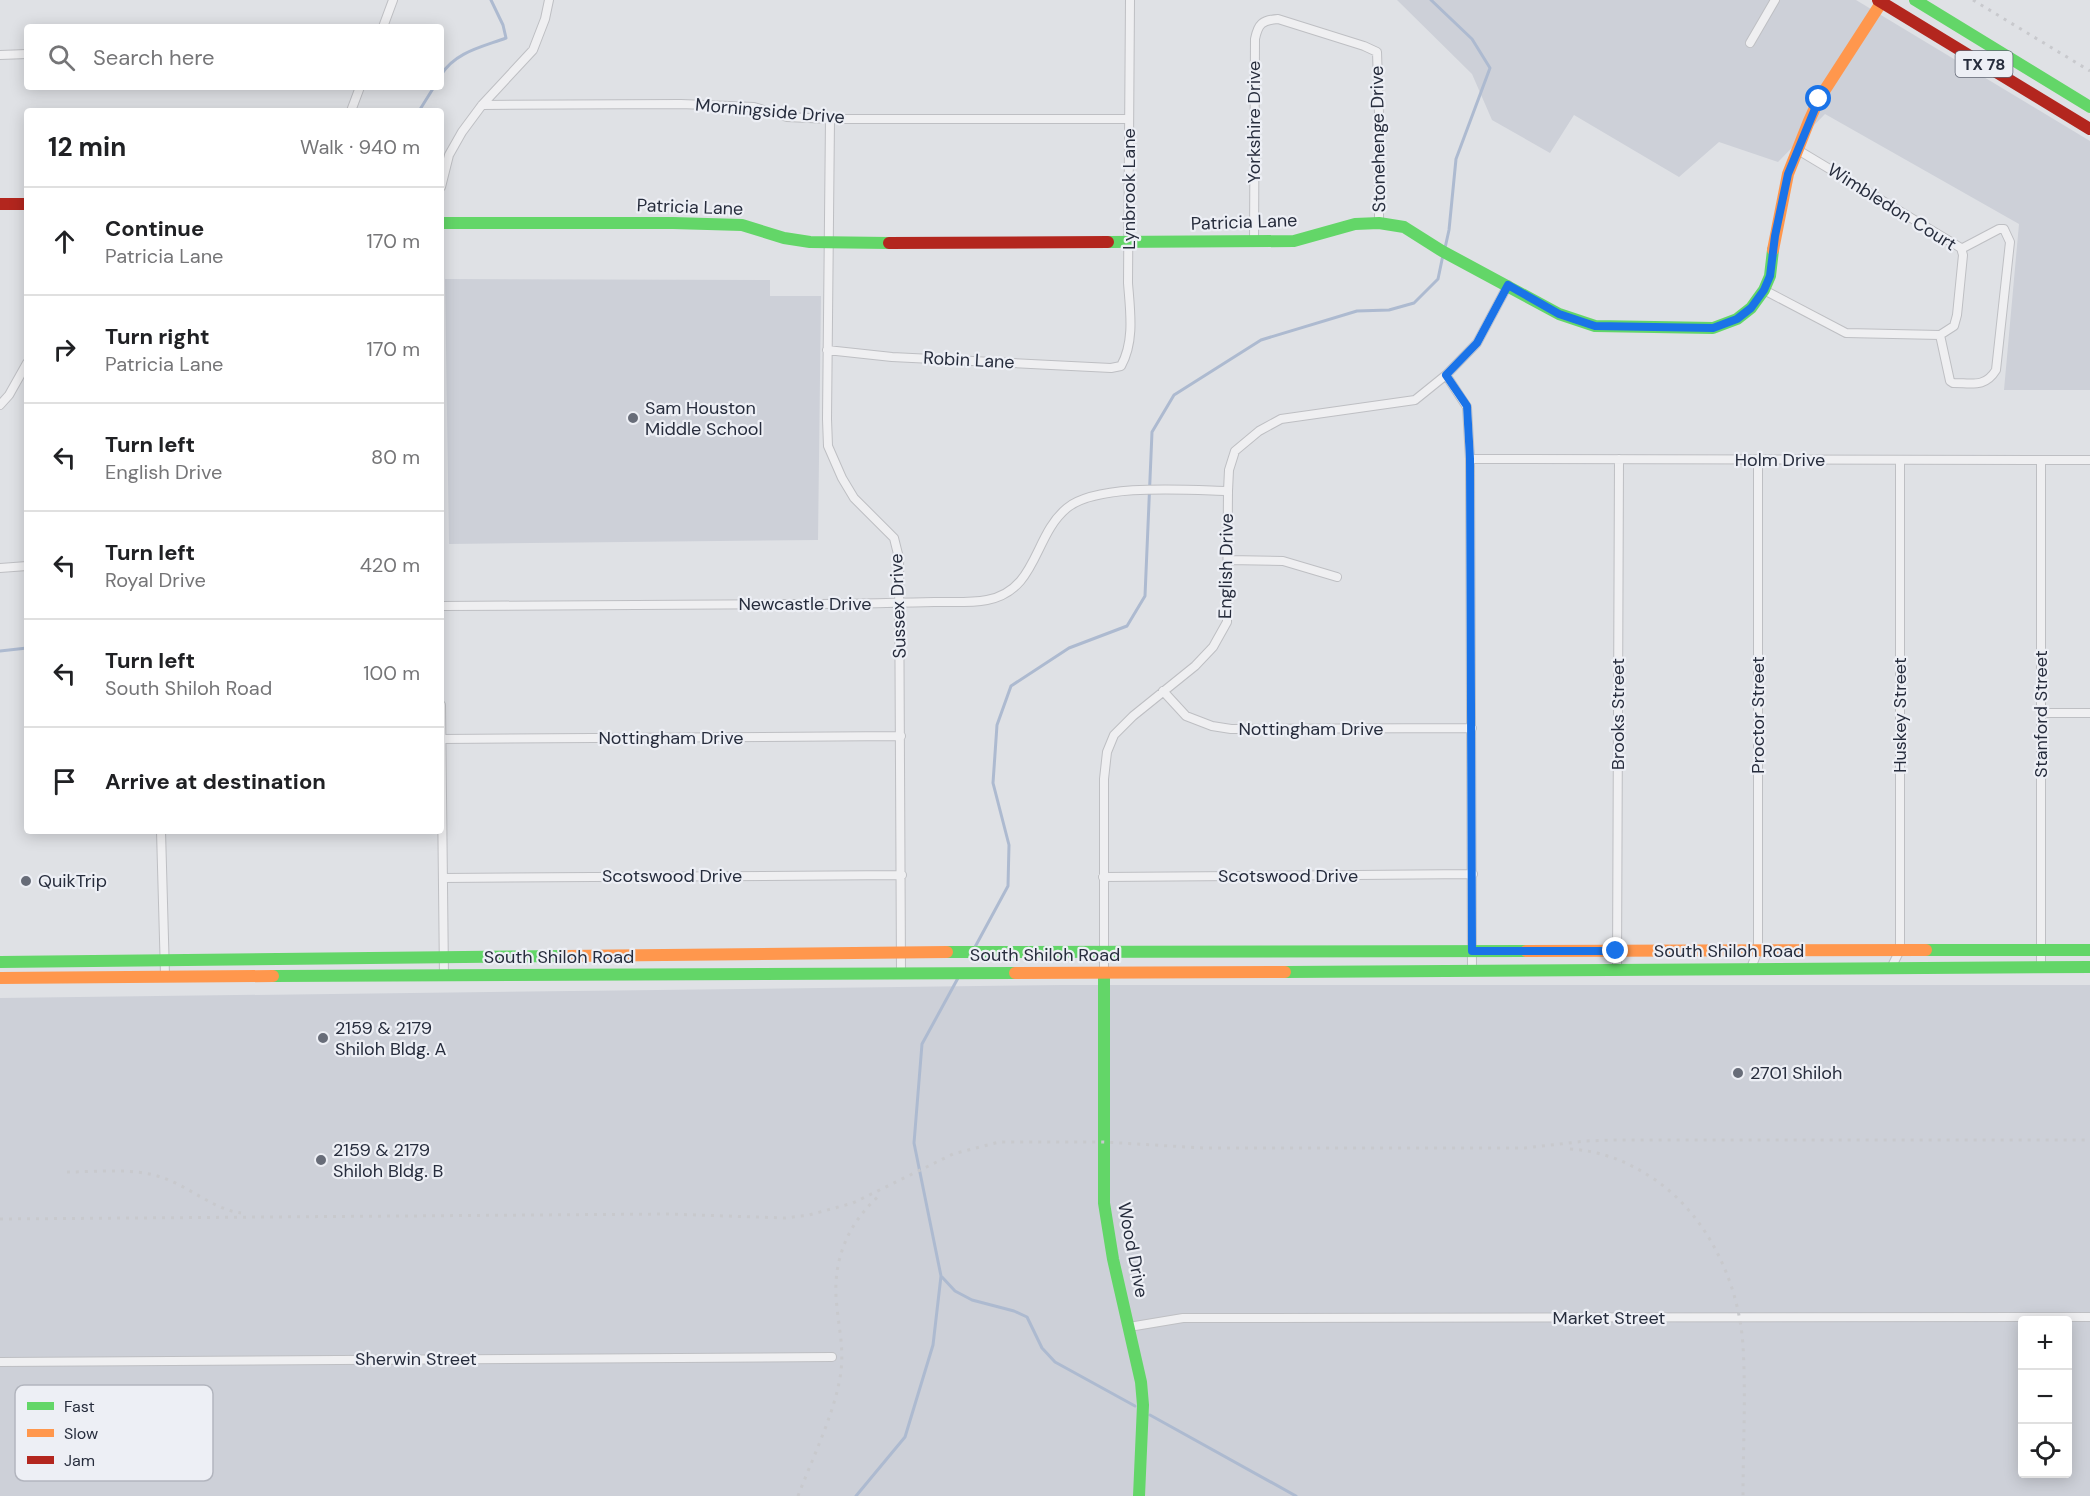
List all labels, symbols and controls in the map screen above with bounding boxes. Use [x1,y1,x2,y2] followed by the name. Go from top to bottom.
[24,24,444,90] search box
[45,41,78,74] icon: search
[93,43,214,72] text: Search here
[1956,51,2012,77] road number: TX 78
[1242,61,1266,183] street label: Yorkshire Drive
[1365,65,1391,213] street label: Stonehenge Drive
[1805,85,1831,111] route start
[694,93,846,129] street label: Morningside Drive
[1117,128,1141,250] street label: Lynbrook Lane
[48,130,126,164] text: 12 min
[300,134,420,160] text: Walk · 940 m
[1823,158,1961,256] street label: Wimbledon Court
[636,193,744,221] street label: Patricia Lane
[1190,208,1298,236] street label: Patricia Lane
[105,214,204,243] text: Continue
[48,225,81,258] icon: ahead
[367,228,420,254] text: 170 m
[105,243,223,269] text: Patricia Lane
[105,322,210,351] text: Turn right
[48,333,81,366] icon: right
[367,336,420,362] text: 170 m
[923,346,1015,374] street label: Robin Lane
[105,351,223,377] text: Patricia Lane
[645,396,763,441] place label: Sam Houston Middle School
[626,411,640,425] marker: Sam Houston Middle School
[105,430,195,459] text: Turn left
[48,441,81,474] icon: left
[371,444,420,470] text: 80 m
[1735,448,1825,472] street label: Holm Drive
[105,459,222,485] text: English Drive
[1213,513,1239,619] street label: English Drive
[105,538,195,567] text: Turn left
[48,549,81,582] icon: left
[360,552,420,578] text: 420 m
[884,553,912,659] street label: Sussex Drive
[105,567,206,593] text: Royal Drive
[738,592,872,616] street label: Newcastle Drive
[105,646,195,675] text: Turn left
[2029,650,2053,778] street label: Stanford Street
[1746,656,1770,774] street label: Proctor Street
[48,657,81,690] icon: left
[1888,657,1912,773] street label: Huskey Street
[1606,658,1630,770] street label: Brooks Street
[363,660,420,686] text: 100 m
[105,675,272,701] text: South Shiloh Road
[1238,717,1384,741] street label: Nottingham Drive
[598,726,744,750] street label: Nottingham Drive
[48,765,81,798] icon: arrive
[105,767,326,796] text: Arrive at destination
[602,864,742,888] street label: Scotswood Drive
[1218,864,1358,888] street label: Scotswood Drive
[38,869,107,893] place label: QuikTrip
[19,874,33,888] marker: QuikTrip
[1602,937,1628,963] route end
[1654,939,1804,963] street label: South Shiloh Road
[970,943,1120,967] street label: South Shiloh Road
[484,945,634,969] street label: South Shiloh Road
[335,1016,446,1061] place label: 2159 & 2179 Shiloh Bldg. A
[316,1031,330,1045] marker: 2159 & 2179 Shiloh Bldg. A
[1750,1061,1842,1085] place label: 2701 Shiloh
[1731,1066,1745,1080] marker: 2701 Shiloh
[333,1138,443,1183] place label: 2159 & 2179 Shiloh Bldg. B
[314,1153,328,1167] marker: 2159 & 2179 Shiloh Bldg. B
[1112,1200,1154,1300] street label: Wood Drive
[1553,1306,1665,1330] street label: Market Street
[2018,1316,2072,1478] map controls
[2018,1316,2072,1370] button: +
[355,1347,477,1371] street label: Sherwin Street
[2018,1370,2072,1424] button: −
[15,1385,213,1481] legend
[64,1396,95,1417] text: Fast
[64,1423,98,1444] text: Slow
[2018,1424,2072,1478] button: locate
[64,1450,95,1471] text: Jam

